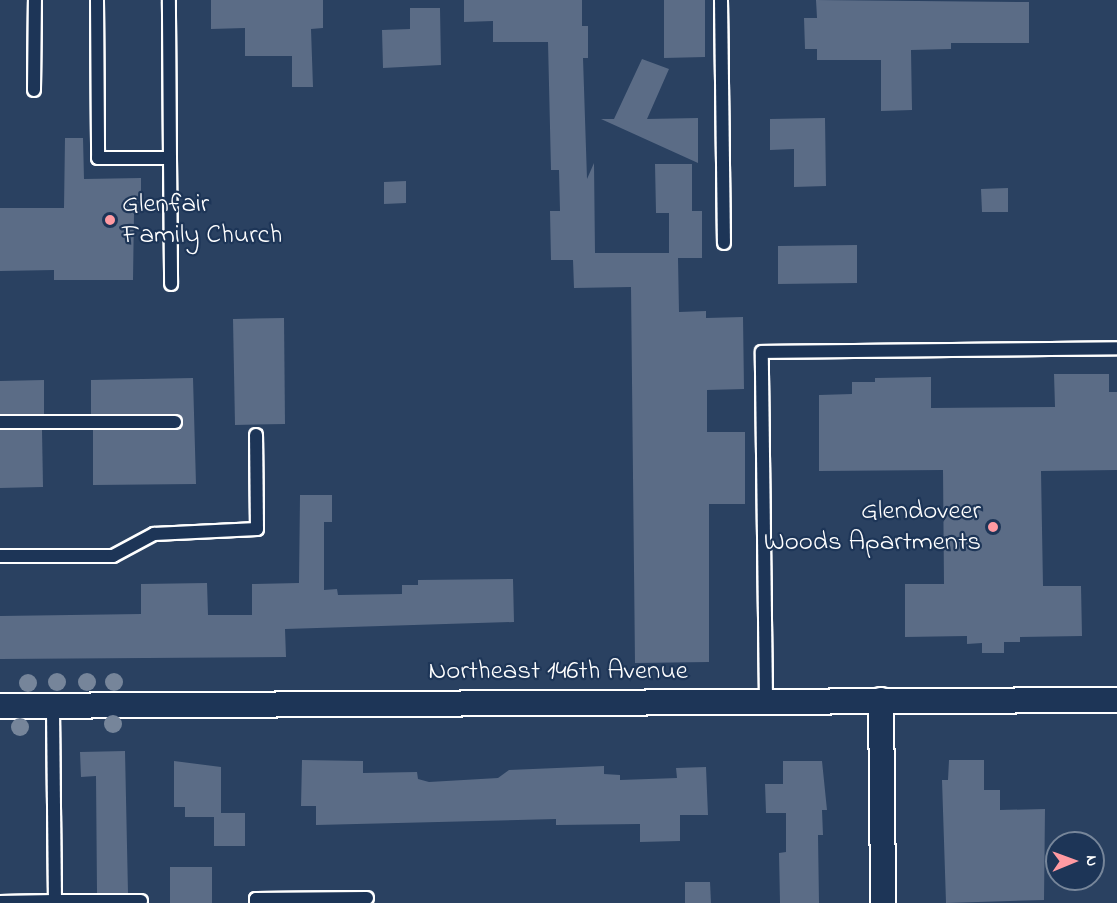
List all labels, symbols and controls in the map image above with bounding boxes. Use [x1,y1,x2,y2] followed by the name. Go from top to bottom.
[122,188,282,251] place label: Glenfair Family Church
[103,213,117,227] marker: Glenfair Family Church
[764,495,981,558] place label: Glendoveer Woods Apartments
[986,520,1000,534] marker: Glendoveer Woods Apartments
[428,656,688,688] street label: Northeast 146th Avenue
[1045,831,1105,891] north arrow
[1079,855,1103,866] text: N

